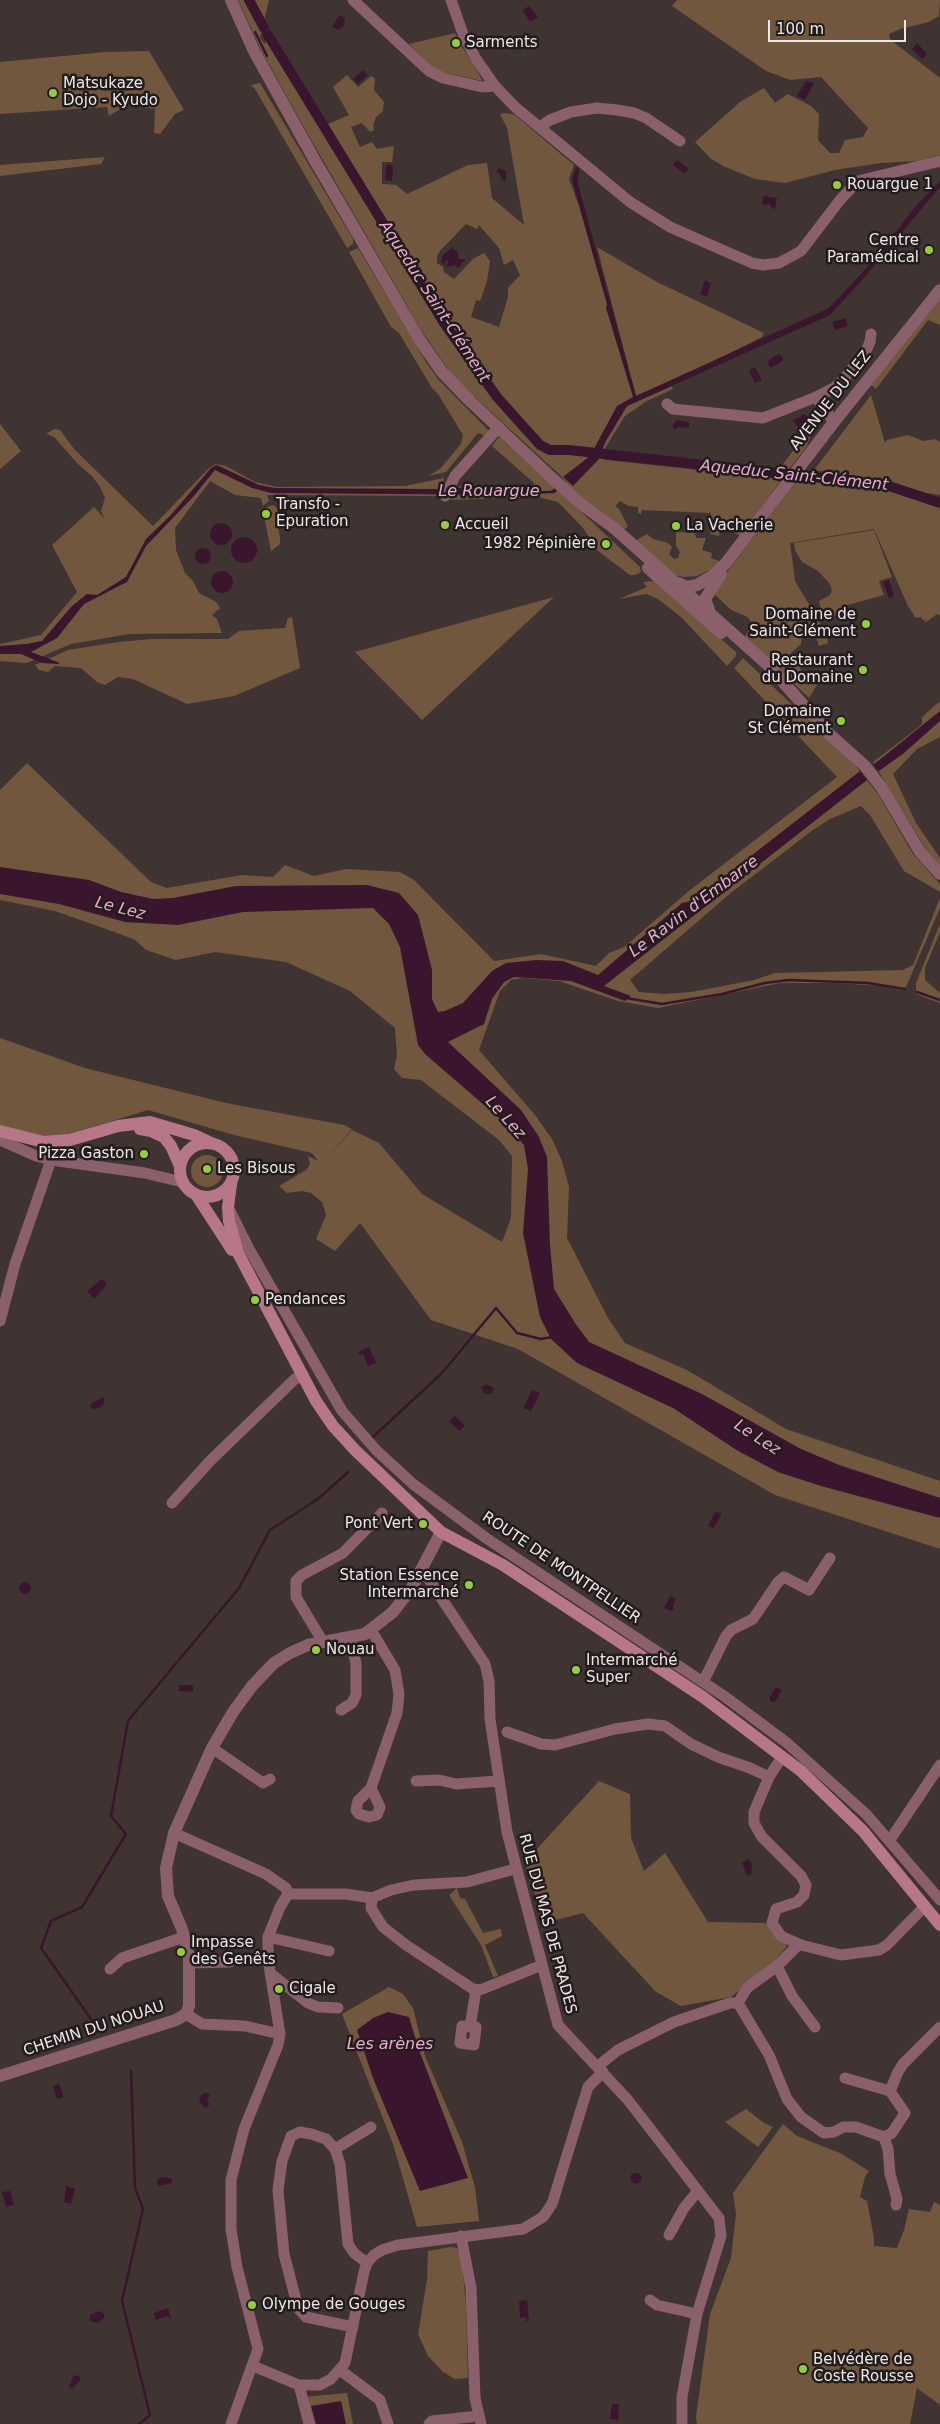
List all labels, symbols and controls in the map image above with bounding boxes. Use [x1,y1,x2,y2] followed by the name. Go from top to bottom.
[770,10,908,42] scale bar
[776,20,824,38] text: 100 m
[466,34,538,52] place label: Sarments
[450,37,462,49] marker: Sarments
[63,75,158,110] place label: Matsukaze Dojo - Kyudo
[47,87,59,99] marker: Matsukaze Dojo - Kyudo
[847,176,933,194] place label: Rouargue 1
[831,179,843,191] marker: Rouargue 1
[374,217,494,387] water label: Aqueduc Saint-Clément
[827,232,919,267] place label: Centre Paramédical
[923,244,935,256] marker: Centre Paramédical
[787,348,875,454] street label: AVENUE DU LEZ
[699,457,889,495] water label: Aqueduc Saint-Clément
[438,482,540,502] water label: Le Rouargue
[276,496,349,531] place label: Transfo - Epuration
[260,508,272,520] marker: Transfo - Epuration
[455,516,509,534] place label: Accueil
[686,517,773,535] place label: La Vacherie
[439,519,451,531] marker: Accueil
[670,520,682,532] marker: La Vacherie
[484,535,596,553] place label: 1982 Pépinière
[600,538,612,550] marker: 1982 Pépinière
[749,606,856,641] place label: Domaine de Saint-Clément
[860,618,872,630] marker: Domaine de Saint-Clément
[762,652,853,687] place label: Restaurant du Domaine
[857,664,869,676] marker: Restaurant du Domaine
[748,703,831,738] place label: Domaine St Clément
[835,715,847,727] marker: Domaine St Clément
[625,852,763,962] water label: Le Ravin d'Embarre
[93,894,147,924] water label: Le Lez
[481,1093,529,1143] water label: Le Lez
[38,1145,134,1163] place label: Pizza Gaston
[138,1148,150,1160] marker: Pizza Gaston
[217,1160,296,1178] place label: Les Bisous
[201,1163,213,1175] marker: Les Bisous
[265,1291,346,1309] place label: Pendances
[249,1294,261,1306] marker: Pendances
[730,1416,784,1460] water label: Le Lez
[478,1508,644,1628] street label: ROUTE DE MONTPELLIER
[345,1515,413,1533] place label: Pont Vert
[417,1518,429,1530] marker: Pont Vert
[340,1567,459,1602] place label: Station Essence Intermarché
[463,1579,475,1591] marker: Station Essence Intermarché
[326,1641,375,1659] place label: Nouau
[310,1644,322,1656] marker: Nouau
[586,1652,678,1687] place label: Intermarché Super
[570,1664,582,1676] marker: Intermarché Super
[514,1832,580,2016] street label: RUE DU MAS DE PRADES
[191,1934,276,1969] place label: Impasse des Genêts
[175,1946,187,1958] marker: Impasse des Genêts
[289,1980,336,1998] place label: Cigale
[273,1983,285,1995] marker: Cigale
[21,1998,167,2060] street label: CHEMIN DU NOUAU
[347,2035,433,2055] water label: Les arènes
[262,2296,405,2314] place label: Olympe de Gouges
[246,2299,258,2311] marker: Olympe de Gouges
[813,2351,914,2386] place label: Belvédère de Coste Rousse
[797,2363,809,2375] marker: Belvédère de Coste Rousse

